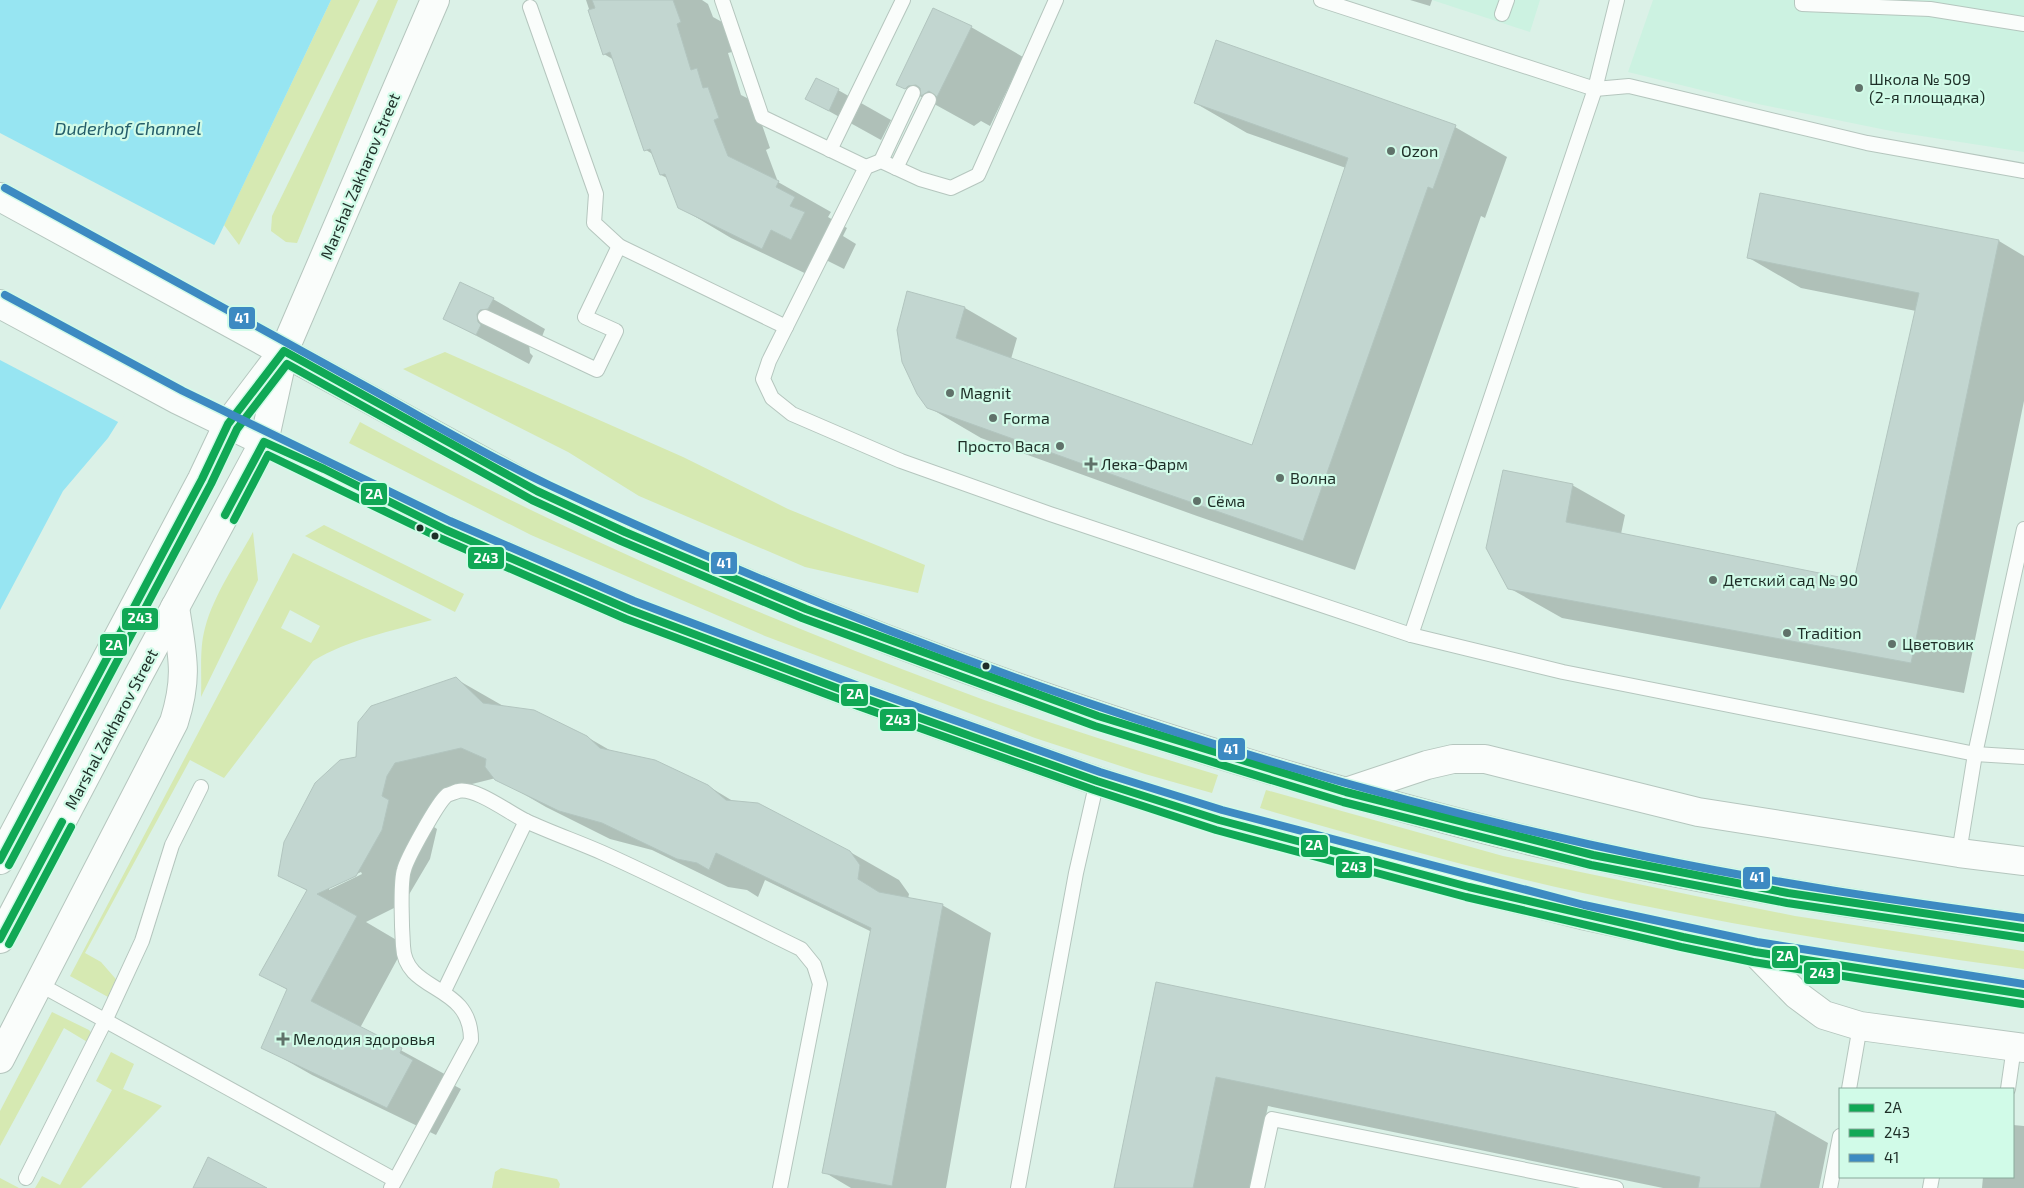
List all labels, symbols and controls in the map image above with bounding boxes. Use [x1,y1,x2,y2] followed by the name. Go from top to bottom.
[1869,69,1985,106] place label: Школа № 509 (2-я площадка)
[1853,82,1865,94] marker: Школа № 509 (2-я площадка)
[316,90,403,262] street label: Marshal Zakharov Street
[55,117,201,139] water label: Duderhof Channel
[1401,141,1438,160] place label: Ozon
[1385,145,1397,157] marker: Ozon
[228,306,256,330] line badge: 41
[235,309,249,326] text: 41
[960,383,1011,402] place label: Magnit
[944,387,956,399] marker: Magnit
[1003,408,1050,427] place label: Forma
[987,412,999,424] marker: Forma
[957,436,1050,455] place label: Просто Вася
[1054,440,1066,452] marker: Просто Вася
[1101,454,1188,473] place label: Лека-Фарм
[1085,458,1097,470] marker: Лека-Фарм
[1290,468,1336,487] place label: Волна
[1274,472,1286,484] marker: Волна
[360,482,388,506] line badge: 2А
[365,485,383,502] text: 2А
[1207,491,1245,510] place label: Сёма
[1191,495,1203,507] marker: Сёма
[415,523,425,533] unlabelled marker
[430,531,440,541] unlabelled marker
[467,546,505,570] line badge: 243
[474,549,499,566] text: 243
[710,551,738,575] line badge: 41
[717,554,731,571] text: 41
[1723,570,1858,589] place label: Детский сад № 90
[1707,574,1719,586] marker: Детский сад № 90
[121,607,159,631] line badge: 243
[128,609,153,626] text: 243
[1797,623,1862,642] place label: Tradition
[1781,627,1793,639] marker: Tradition
[99,633,128,657] line badge: 2А
[1902,634,1974,653] place label: Цветовик
[105,636,123,653] text: 2А
[1886,638,1898,650] marker: Цветовик
[60,645,161,812] street label: Marshal Zakharov Street
[981,661,991,671] unlabelled marker
[840,683,869,707] line badge: 2А
[846,685,864,702] text: 2А
[879,708,917,732] line badge: 243
[886,711,911,728] text: 243
[1217,737,1246,761] line badge: 41
[1224,740,1238,757] text: 41
[1300,834,1329,858] line badge: 2А
[1305,836,1323,853] text: 2А
[1335,855,1373,879] line badge: 243
[1342,858,1367,875] text: 243
[1742,866,1771,890] line badge: 41
[1750,868,1764,885] text: 41
[1771,945,1799,969] line badge: 2А
[1776,947,1794,964] text: 2А
[1803,961,1841,985] line badge: 243
[1810,964,1835,981] text: 243
[293,1029,435,1048] place label: Мелодия здоровья
[277,1033,289,1045] marker: Мелодия здоровья
[1839,1088,2014,1178] legend
[1884,1098,1902,1116] text: 2А
[1884,1123,1910,1141] text: 243
[1884,1148,1899,1166] text: 41

